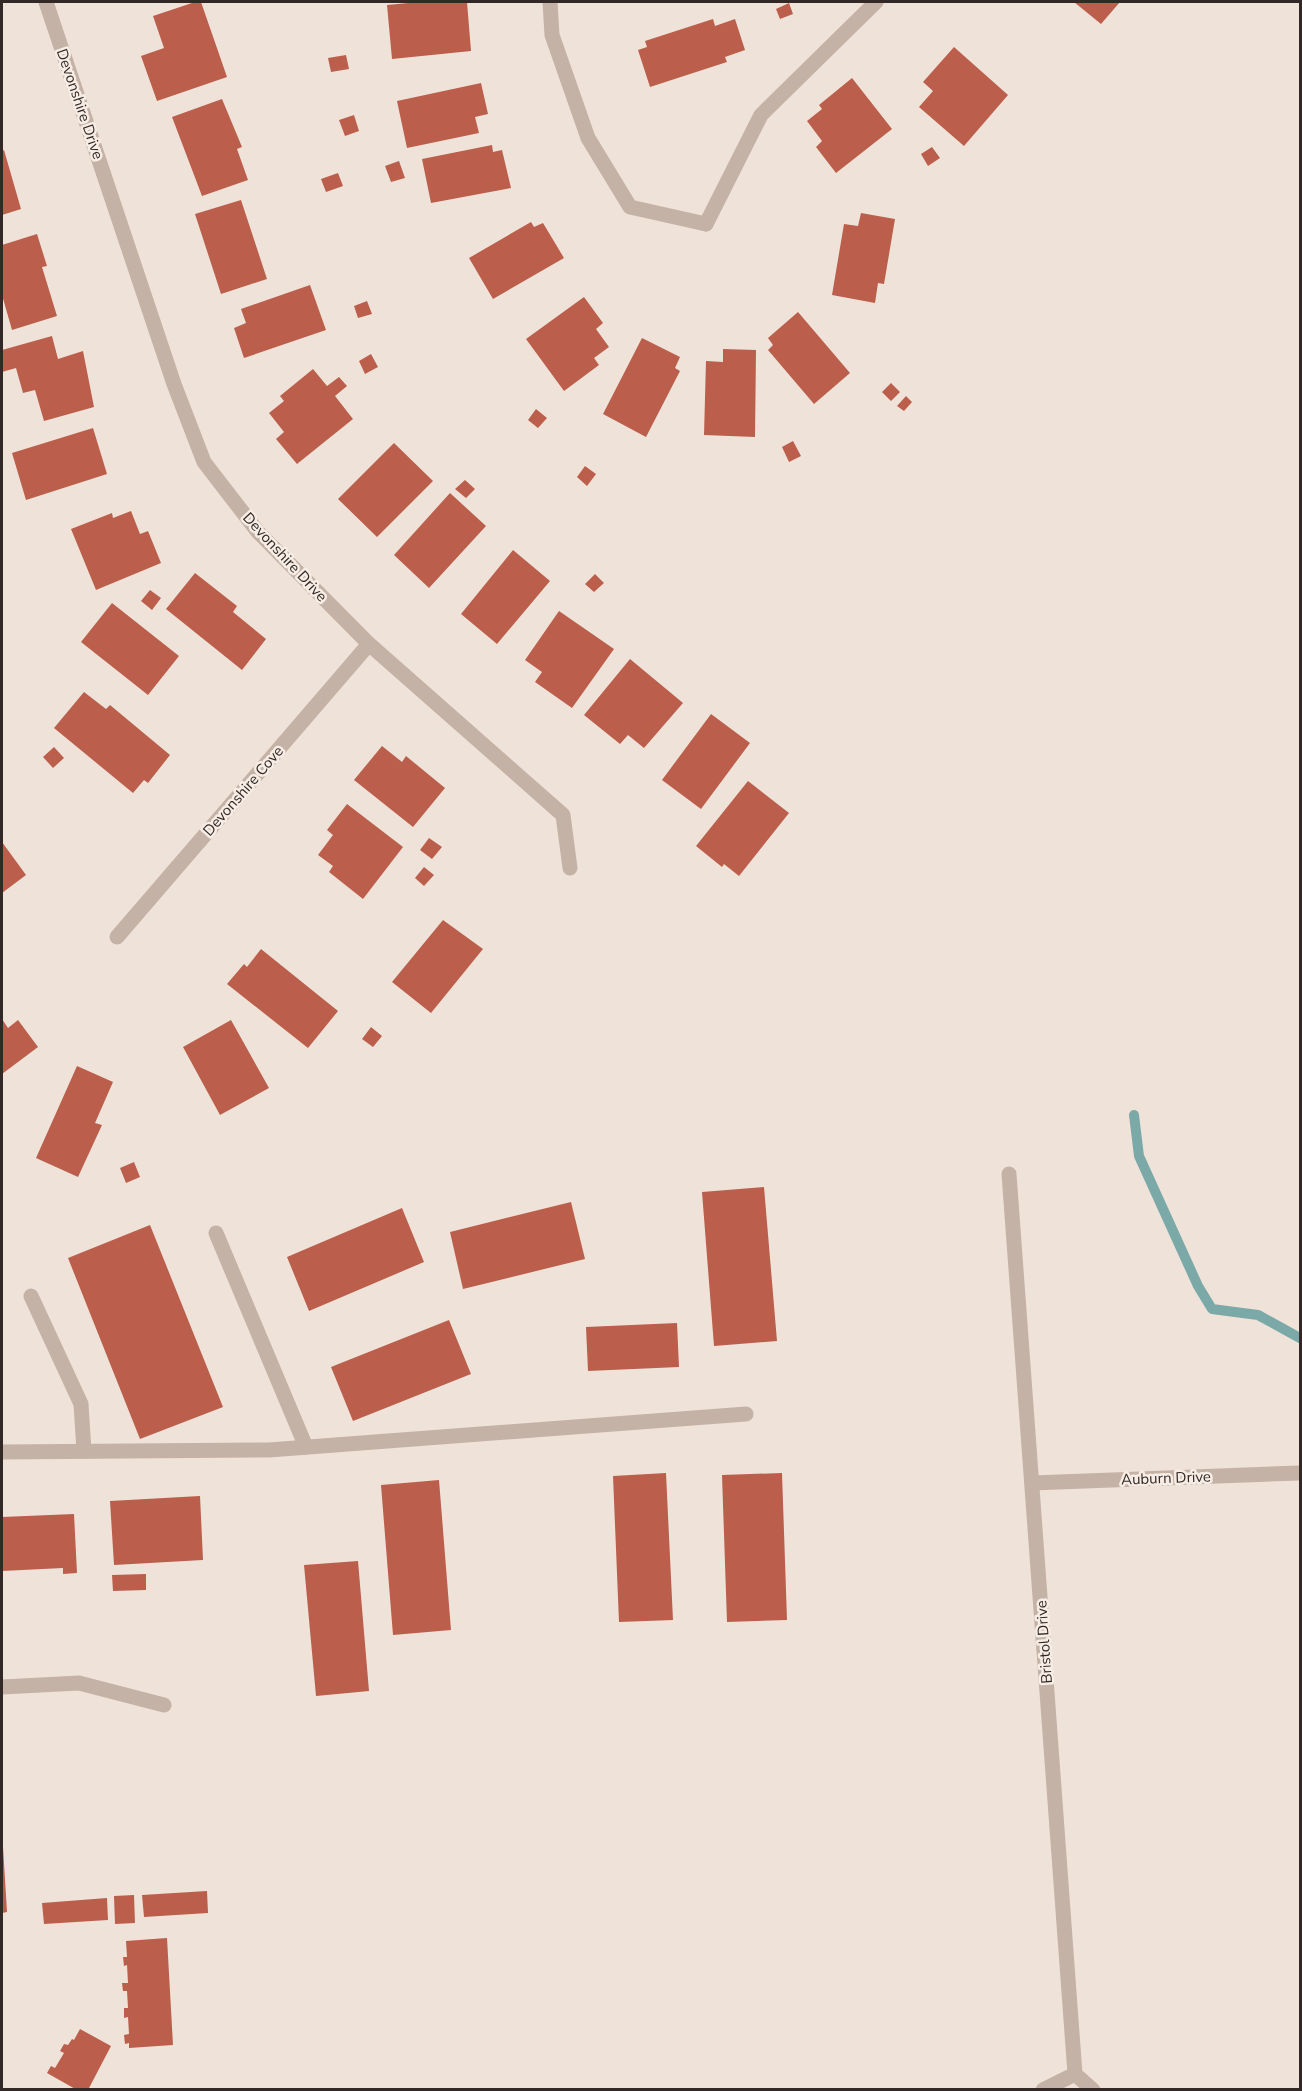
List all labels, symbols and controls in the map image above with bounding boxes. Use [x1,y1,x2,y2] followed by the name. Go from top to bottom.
[52,46,108,162] street label: Devonshire Drive
[238,508,332,606] street label: Devonshire Drive
[198,742,288,840] street label: Devonshire Cove
[1121,1466,1211,1490] street label: Auburn Drive
[1031,1600,1057,1684] street label: Bristol Drive

